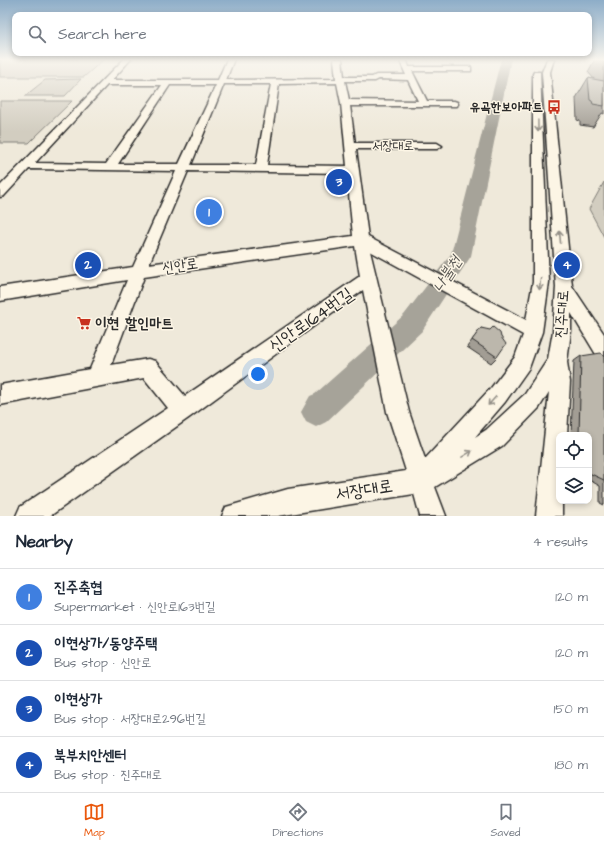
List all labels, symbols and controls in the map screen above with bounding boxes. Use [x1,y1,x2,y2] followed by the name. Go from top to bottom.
[12,12,592,56] search box
[26,23,48,45] icon: search
[58,24,147,45] text: Search here
[470,98,544,116] place label: 유곡한보아파트
[546,99,562,115] bus stop icon: 유곡한보아파트
[535,119,542,132] one-way arrow
[372,137,414,155] street label: 서장대로
[326,167,352,197] pin: 3
[196,197,222,227] pin: 1
[557,231,564,244] one-way arrow
[75,250,101,280] pin: 2
[427,250,468,296] water label: 나불천
[554,250,580,280] pin: 4
[161,253,199,279] street label: 신안로
[536,277,544,290] one-way arrow
[264,281,359,358] street label: 신안로164번길
[550,289,574,339] street label: 진주대로
[95,313,173,334] place label: 이현 할인마트
[76,315,92,331] supermarket icon: 이현 할인마트
[248,364,268,384] your location
[488,396,497,407] one-way arrow
[556,432,592,504] map controls
[556,432,592,468] button: locate
[461,450,472,458] one-way arrow
[556,468,592,504] button: layers
[333,473,395,507] street label: 서장대로
[16,530,73,554] text: Nearby
[533,533,588,551] text: 4 results
[54,577,102,598] text: 진주축협
[28,588,30,606] text: 1
[555,588,588,606] text: 120 m
[54,598,216,616] text: Supermarket · 신안로163번길
[54,633,157,654] text: 이현상가/동양주택
[25,644,33,662] text: 2
[555,644,588,662] text: 120 m
[54,654,152,672] text: Bus stop · 신안로
[54,689,102,710] text: 이현상가
[26,700,32,718] text: 3
[554,700,588,718] text: 150 m
[54,710,206,728] text: Bus stop · 서장대로296번길
[54,745,126,766] text: 북부치안센터
[25,756,33,774] text: 4
[554,756,588,774] text: 180 m
[54,766,162,784] text: Bus stop · 진주대로
[83,801,105,840] tab: Map
[272,801,324,840] tab: Directions
[491,801,521,840] tab: Saved

